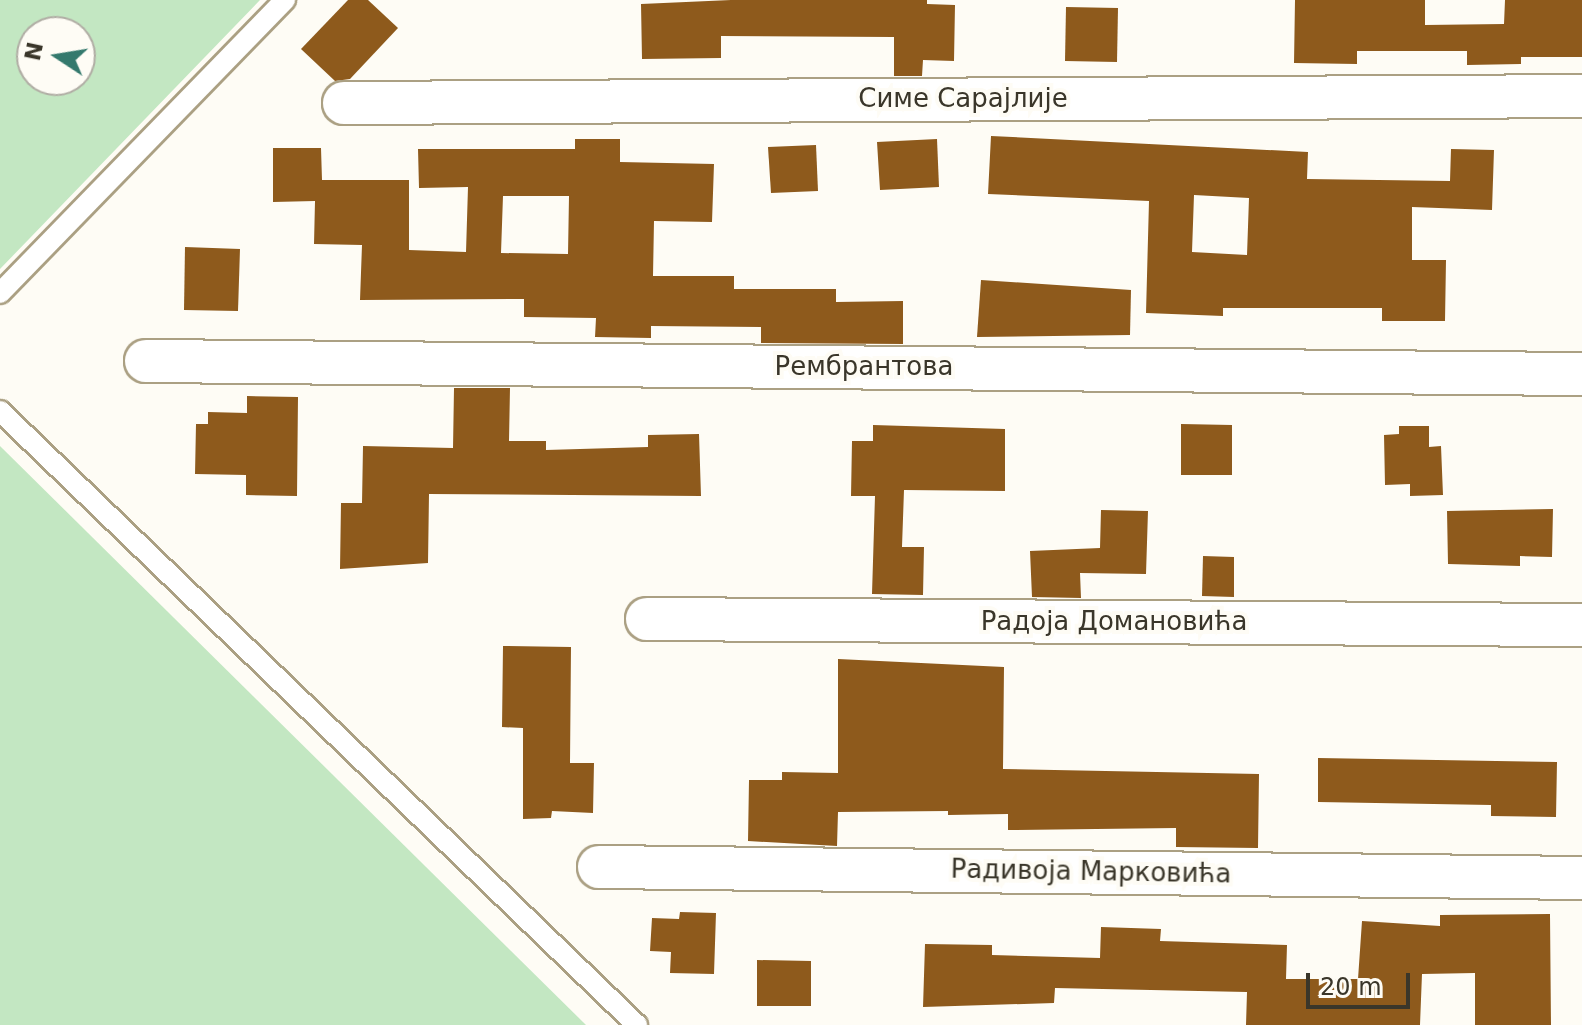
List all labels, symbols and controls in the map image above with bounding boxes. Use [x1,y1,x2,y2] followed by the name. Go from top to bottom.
[16,16,96,96] north arrow
[20,40,48,63] text: N
[858,83,1068,115] street label: Симе Сарајлије
[774,351,954,383] street label: Рембрантова
[981,606,1247,638] street label: Радоја Домановића
[950,854,1232,890] street label: Радивоја Марковића
[1310,957,1414,1007] scale bar
[1320,973,1382,1001] text: 20 m

